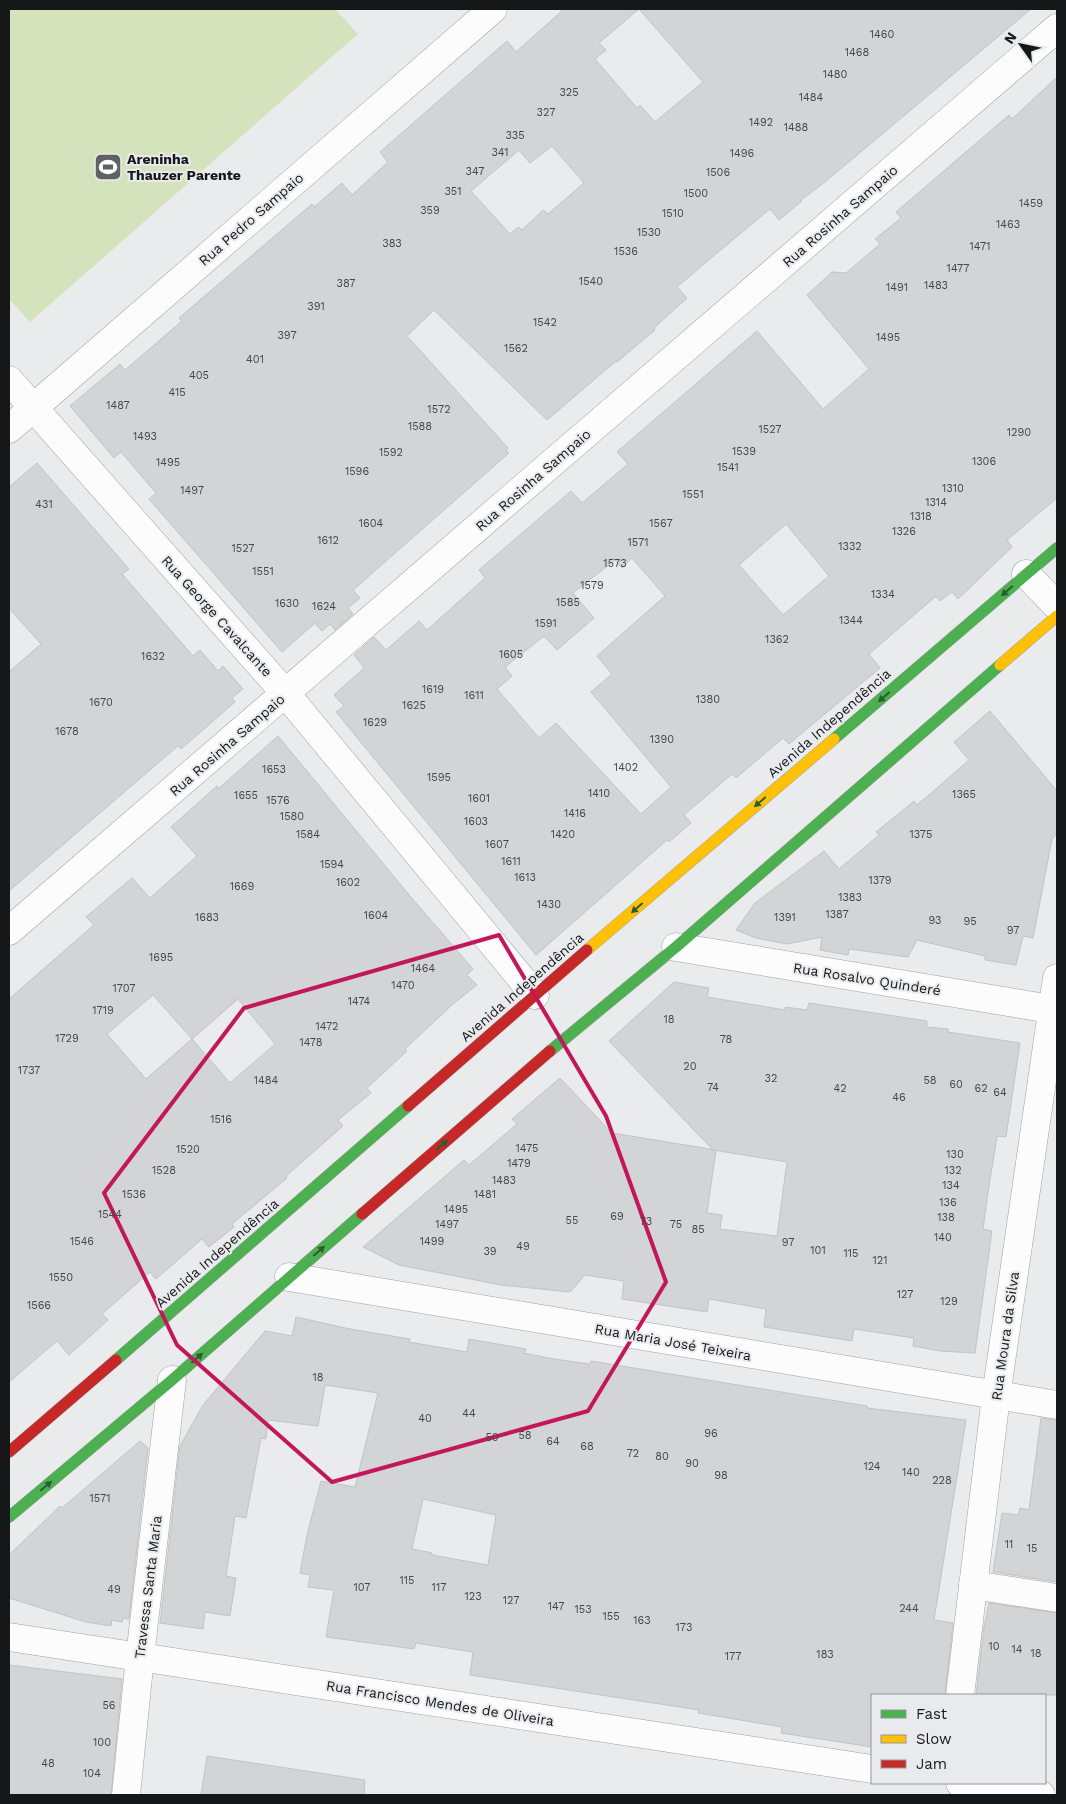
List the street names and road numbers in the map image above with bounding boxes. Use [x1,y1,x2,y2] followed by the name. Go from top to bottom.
[779,162,901,270] street label: Rua Rosinha Sampaio
[196,169,306,269] street label: Rua Pedro Sampaio
[472,426,594,534] street label: Rua Rosinha Sampaio
[158,552,276,680] street label: Rua George Cavalcante
[764,665,894,781] street label: Avenida Independência
[166,691,288,799] street label: Rua Rosinha Sampaio
[457,929,587,1045] street label: Avenida Independência
[792,959,942,999] street label: Rua Rosalvo Quinderé
[152,1195,282,1311] street label: Avenida Independência
[988,1271,1022,1401] street label: Rua Moura da Silva
[593,1320,753,1364] street label: Rua Maria José Teixeira
[131,1515,165,1659] street label: Travessa Santa Maria
[325,1677,555,1729] street label: Rua Francisco Mendes de Oliveira

